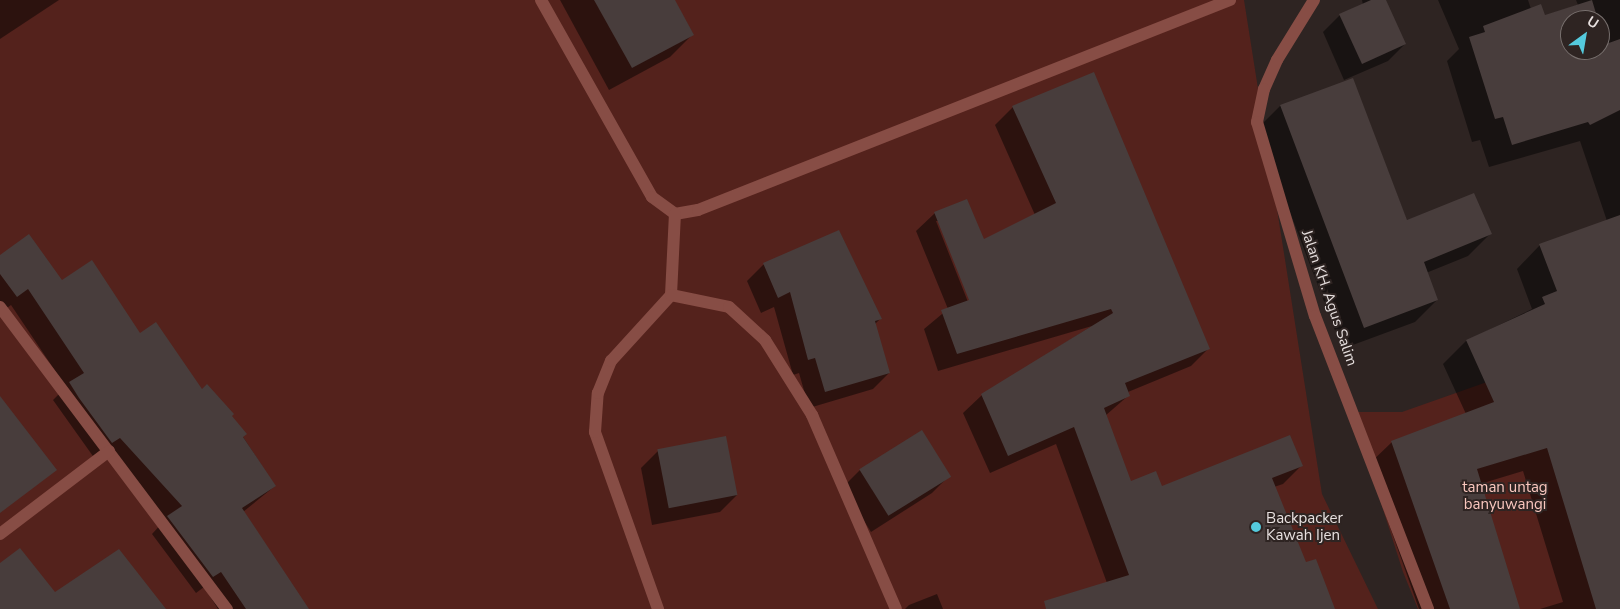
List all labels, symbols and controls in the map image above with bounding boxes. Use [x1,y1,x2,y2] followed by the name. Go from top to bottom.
[1560,10,1610,60] north arrow
[1583,12,1602,34] text: U
[1297,228,1361,368] street label: Jalan KH. Agus Salim
[1462,478,1548,513] park label: taman untag banyuwangi
[1266,509,1343,544] place label: Backpacker Kawah Ijen
[1250,521,1262,533] marker: Backpacker Kawah Ijen

